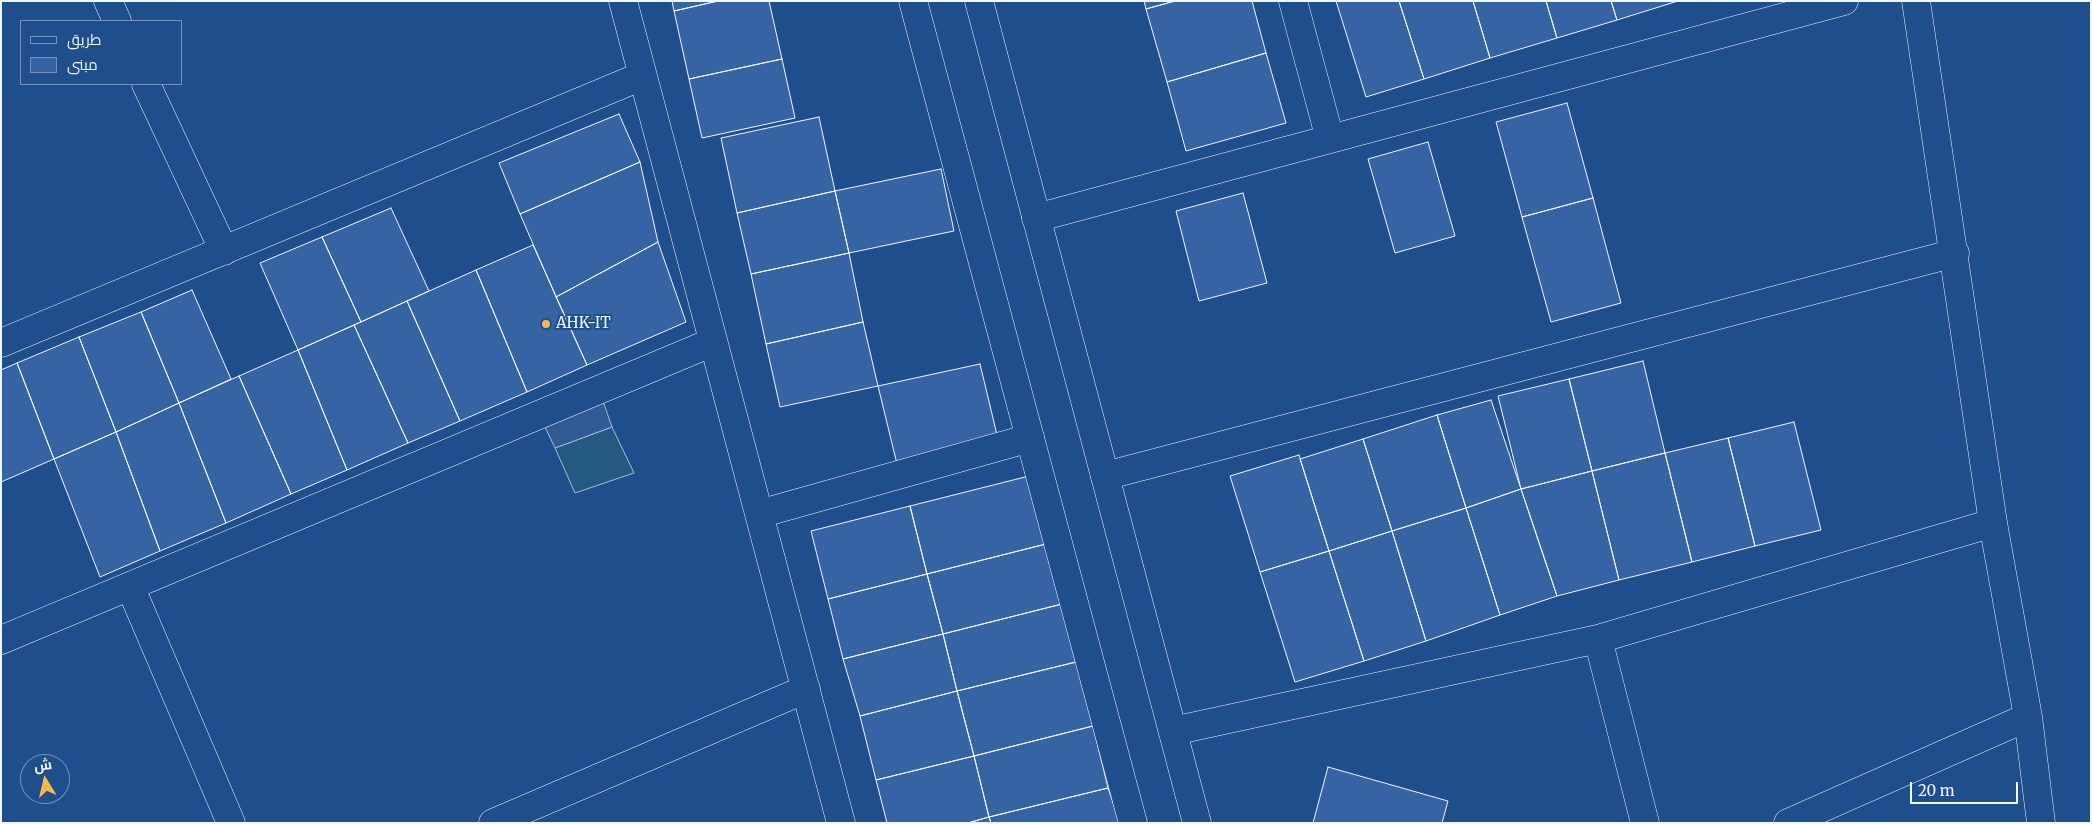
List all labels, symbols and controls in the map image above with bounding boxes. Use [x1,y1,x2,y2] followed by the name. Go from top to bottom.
[20,20,182,85] legend
[67,30,101,49] text: طريق
[67,55,98,74] text: مبنى
[556,315,611,333] place label: AHK-IT
[540,318,552,330] marker: AHK-IT
[20,754,70,804] north arrow
[33,755,53,775] text: ش
[1912,772,2020,804] scale bar
[1918,781,1955,800] text: 20 m

